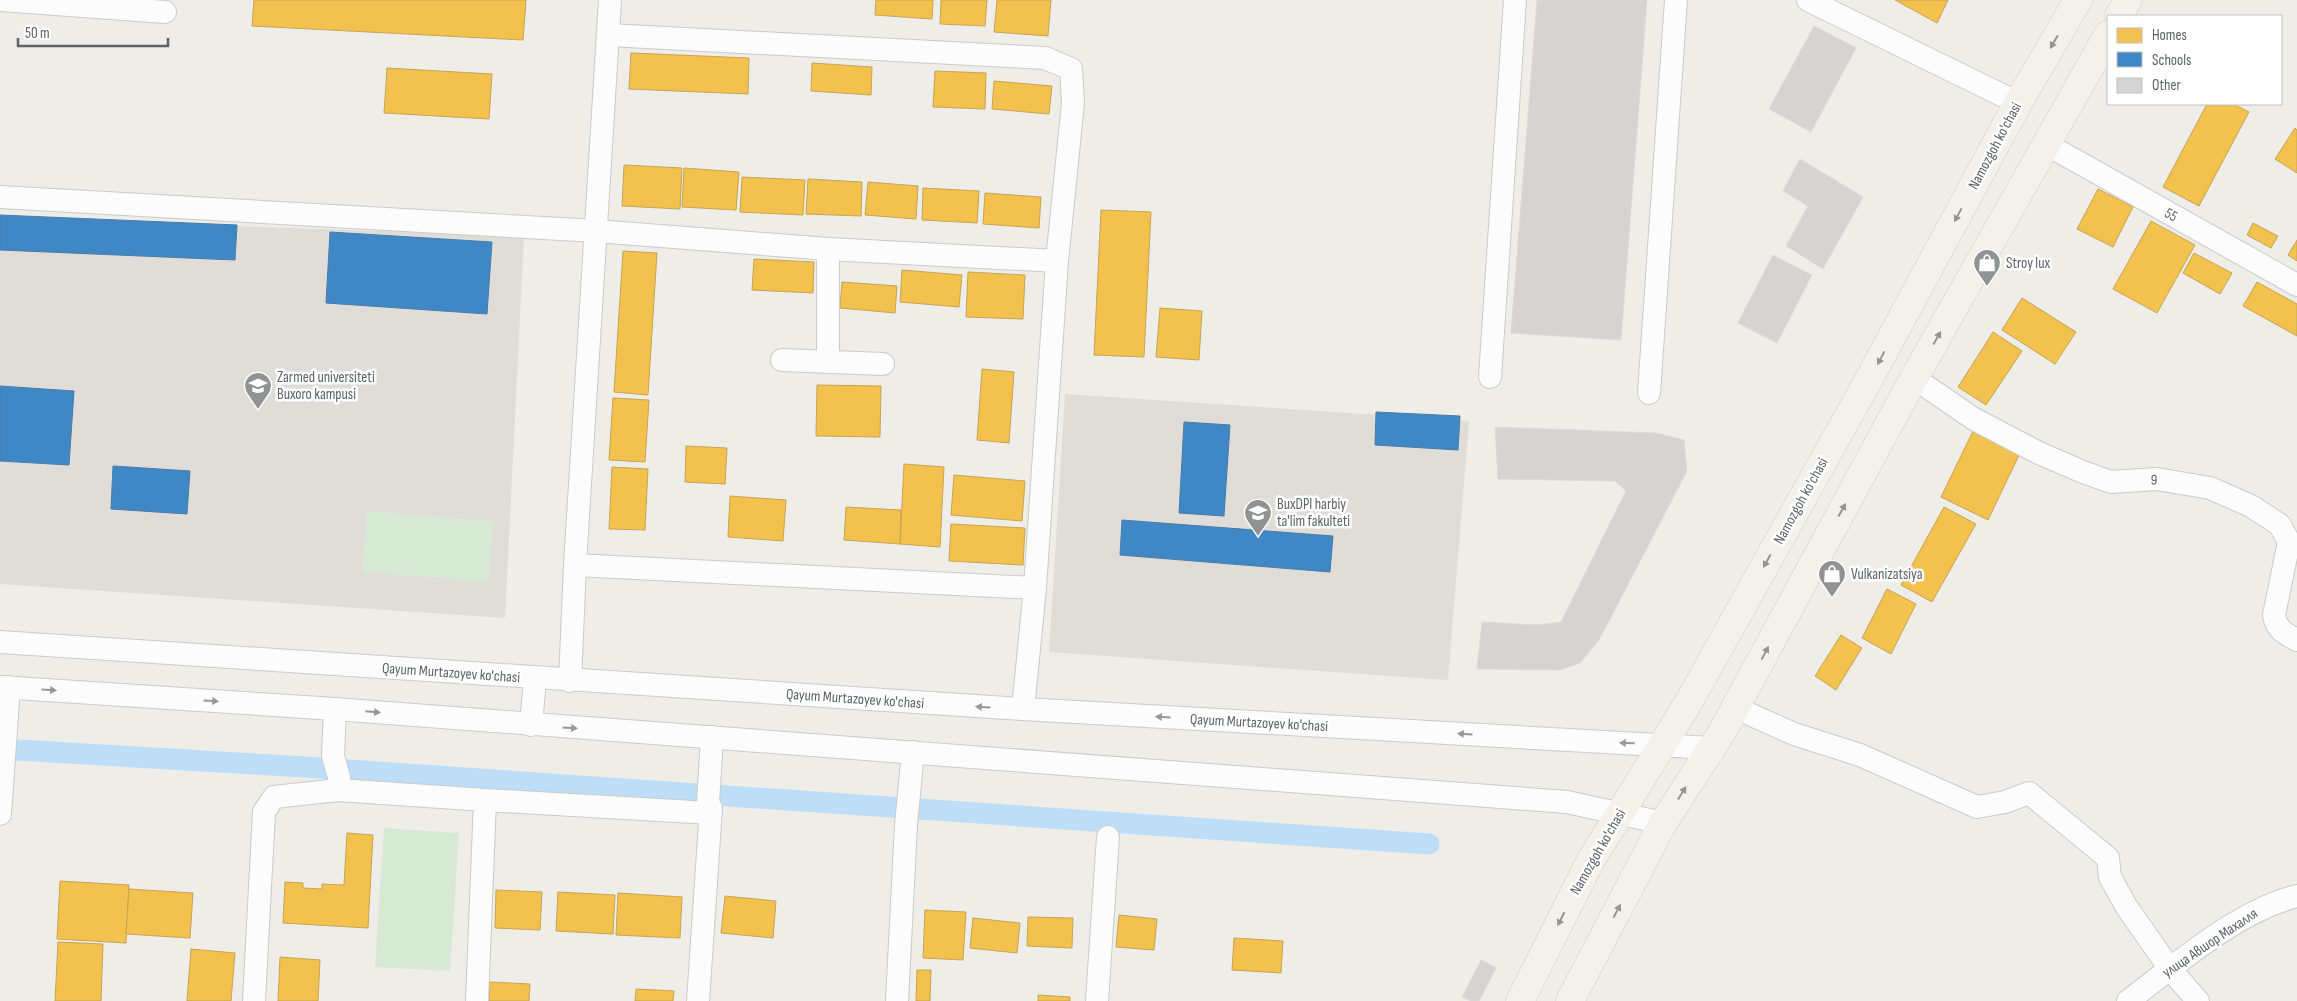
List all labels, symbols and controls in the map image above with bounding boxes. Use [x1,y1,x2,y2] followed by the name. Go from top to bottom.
[18,15,168,47] scale bar
[2107,15,2282,105] legend
[25,24,50,43] text: 50 m
[2152,26,2187,45] text: Homes
[2049,36,2058,49] one-way arrow
[2152,51,2191,70] text: Schools
[2152,76,2181,95] text: Other
[1964,99,2026,193] street label: Namozgoh ko'chasi
[2161,204,2181,226] street label: 55
[1954,208,1962,222] one-way arrow
[1972,248,2002,287] shop icon: Stroy lux
[2006,254,2050,273] place label: Stroy lux
[1933,331,1942,344] one-way arrow
[1877,351,1885,365] one-way arrow
[277,368,375,404] place label: Zarmed universiteti Buxoro kampusi
[243,371,273,410] school or university icon: Zarmed universiteti Buxoro kampusi
[1769,454,1833,548] street label: Namozgoh ko'chasi
[2150,470,2158,490] street label: 9
[1277,495,1350,531] place label: BuxDPI harbiy ta'lim fakulteti
[1243,498,1273,537] school or university icon: BuxDPI harbiy ta'lim fakulteti
[1838,503,1846,518] one-way arrow
[1763,554,1772,568] one-way arrow
[1817,559,1847,598] shop icon: Vulkanizatsiya
[1851,565,1923,584] place label: Vulkanizatsiya
[1761,646,1769,661] one-way arrow
[381,659,521,687] street label: Qayum Murtazoyev ko'chasi
[785,685,925,713] street label: Qayum Murtazoyev ko'chasi
[41,686,57,694] one-way arrow
[203,697,219,705] one-way arrow
[975,702,991,710] one-way arrow
[365,708,381,716] one-way arrow
[1189,710,1329,736] street label: Qayum Murtazoyev ko'chasi
[1155,713,1171,721] one-way arrow
[562,724,578,732] one-way arrow
[1457,729,1473,737] one-way arrow
[1619,738,1635,746] one-way arrow
[1678,787,1687,800] one-way arrow
[1566,806,1630,898] street label: Namozgoh ko'chasi
[1613,904,1621,919] one-way arrow
[2159,904,2261,982] street label: улица Авшор Махалля
[1557,912,1565,926] one-way arrow

